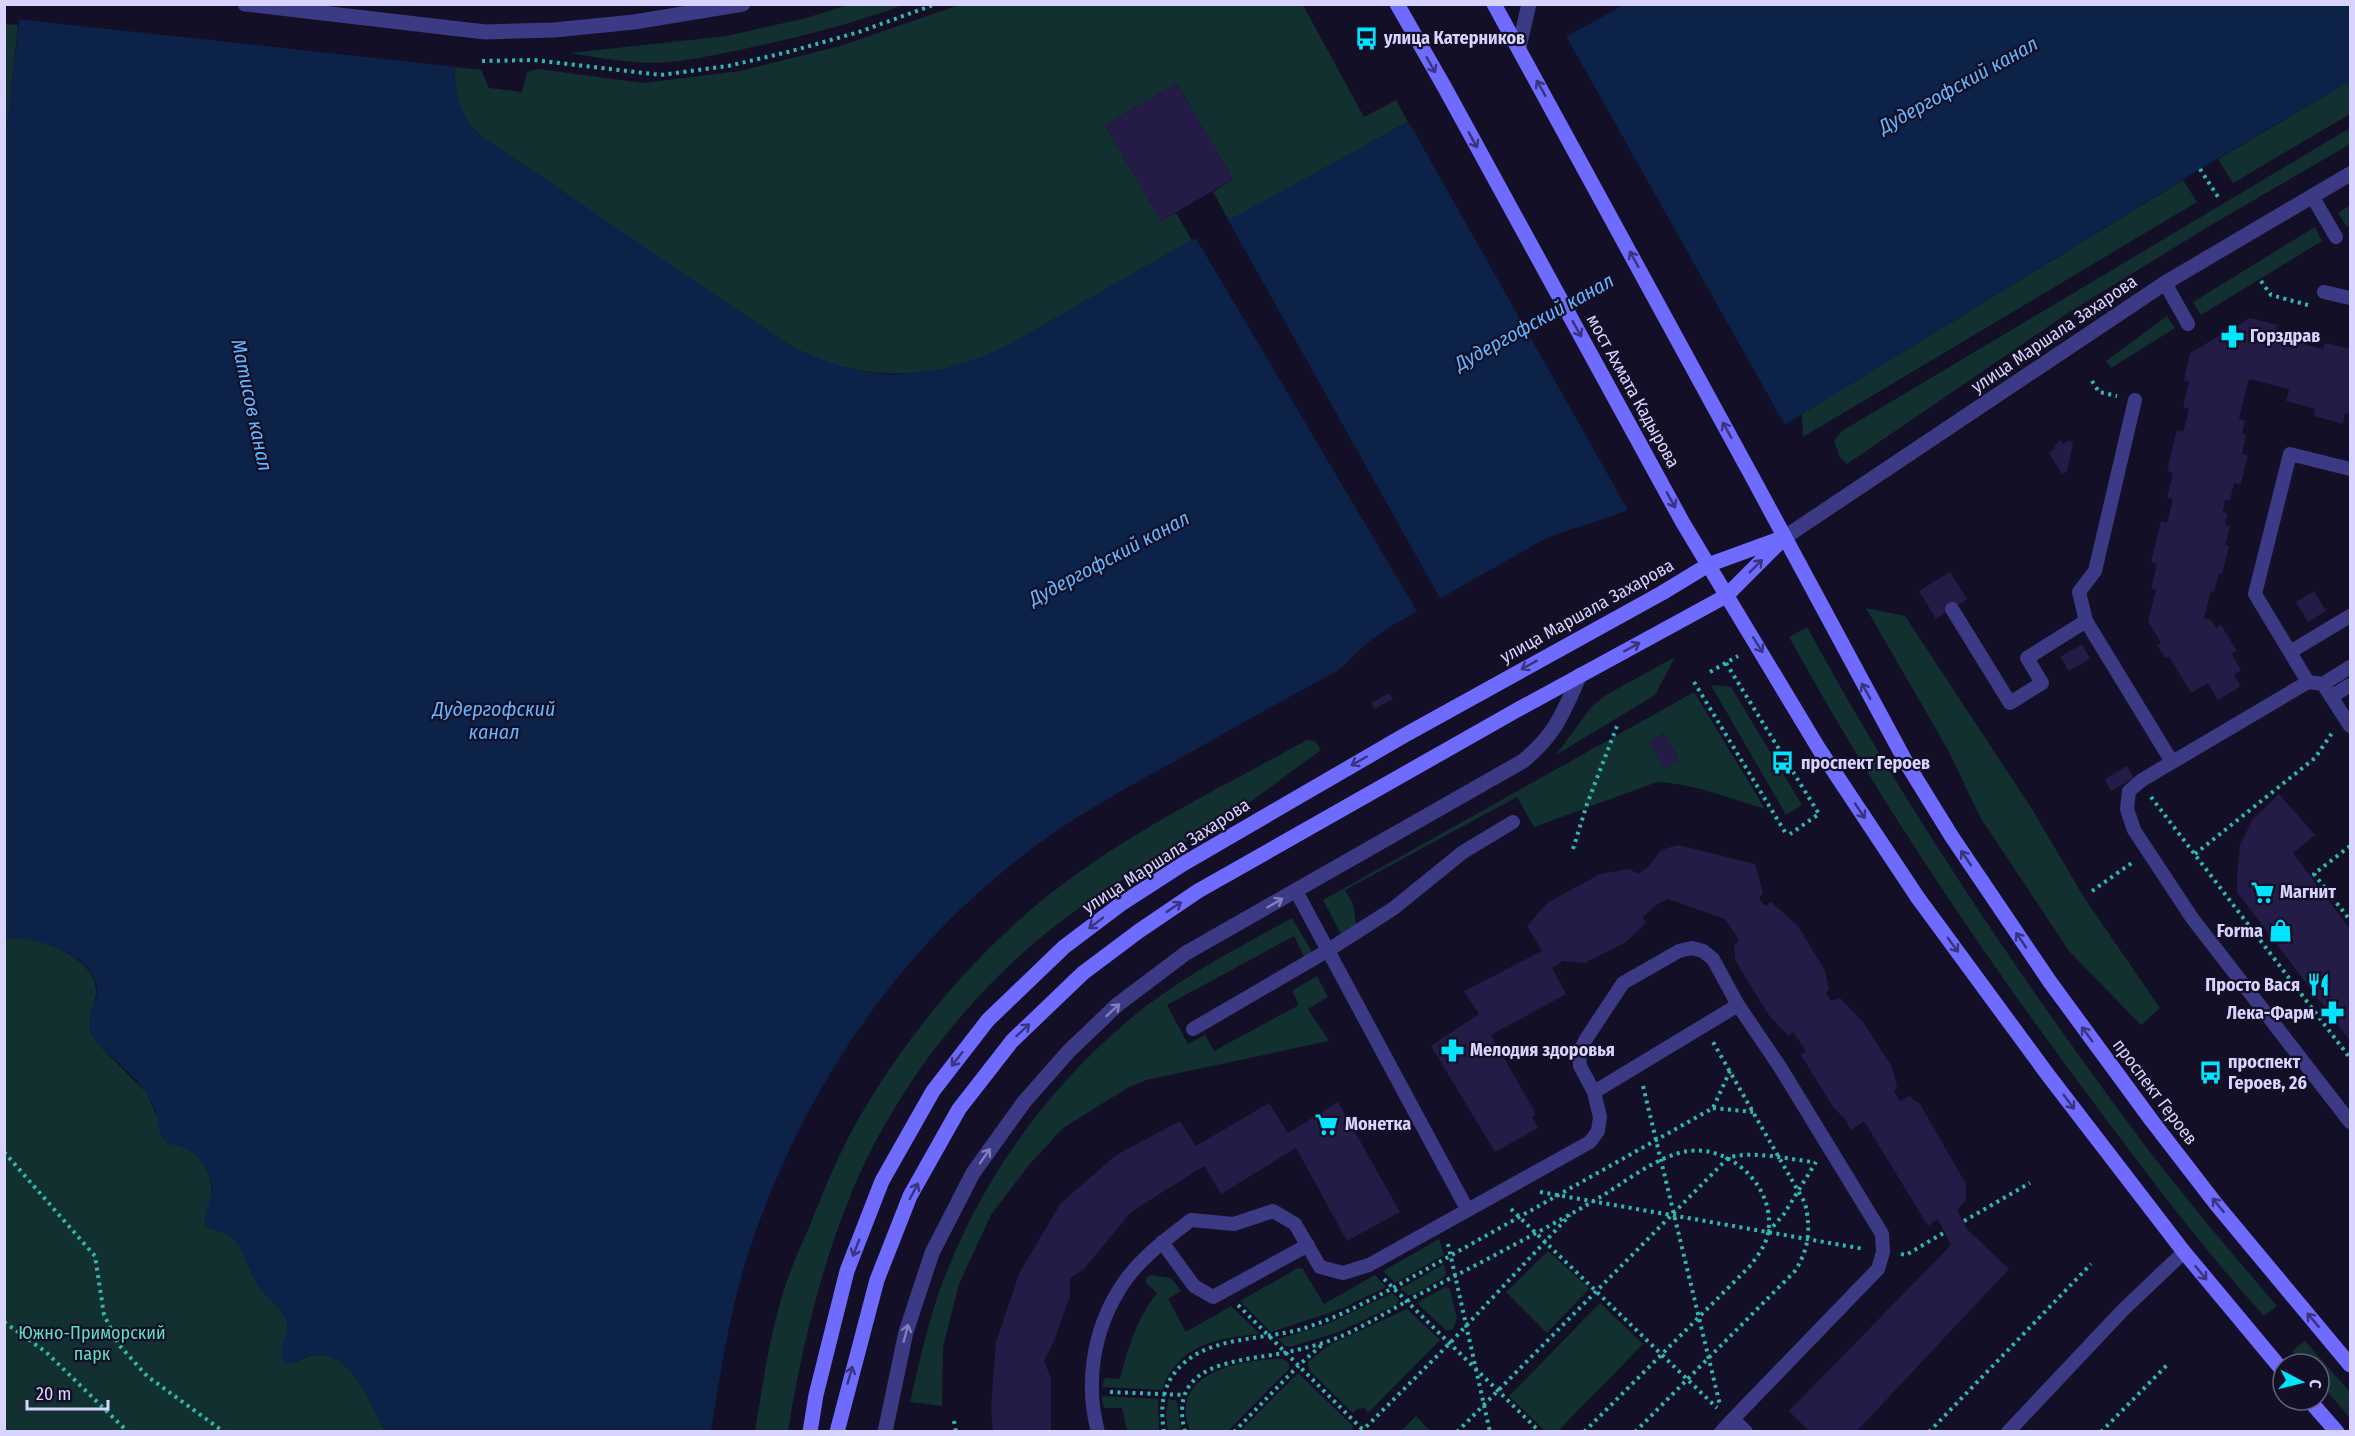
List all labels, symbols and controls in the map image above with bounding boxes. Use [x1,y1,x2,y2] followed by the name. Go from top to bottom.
[1353,25,1379,51] bus stop icon: улица Катерников
[1383,27,1525,49] place label: улица Катерников
[1872,31,2042,140] water label: Дудергофский канал
[1426,56,1438,73] one-way arrow
[1535,79,1546,97] one-way arrow
[1468,130,1479,148] one-way arrow
[1628,251,1640,268] one-way arrow
[1448,268,1618,377] water label: Дудергофский канал
[1967,270,2141,398] street label: улица Маршала Захарова
[1582,310,1684,472] street label: мост Ахмата Кадырова
[1571,320,1583,337] one-way arrow
[2219,323,2245,349] pharmacy icon: Горздрав
[2250,325,2320,347] place label: Горздрав
[226,337,278,473] water label: Матисов канал
[1721,422,1733,439] one-way arrow
[1665,491,1677,508] one-way arrow
[1023,506,1193,611] water label: Дудергофский канал
[1496,554,1678,668] street label: улица Маршала Захарова
[1748,559,1763,574] one-way arrow
[1752,636,1764,653] one-way arrow
[1622,641,1640,652] one-way arrow
[1521,660,1538,672] one-way arrow
[1860,682,1871,700] one-way arrow
[431,697,555,744] water label: Дудергофский канал
[1770,750,1796,776] bus stop icon: проспект Героев
[1801,752,1930,774] place label: проспект Героев
[1351,755,1368,767] one-way arrow
[1078,794,1254,918] street label: улица Маршала Захарова
[1854,802,1866,819] one-way arrow
[1960,850,1972,867] one-way arrow
[2249,879,2275,905] supermarket icon: Магнит
[2280,881,2336,903] place label: Магнит
[1266,896,1283,908] one-way arrow
[1165,901,1182,913] one-way arrow
[1089,917,1105,929] one-way arrow
[2268,918,2294,944] shop icon: Forma
[2217,920,2263,942] place label: Forma
[2015,932,2027,948] one-way arrow
[1947,937,1959,953] one-way arrow
[2305,972,2331,998] restaurant icon: Просто Вася
[2205,974,2300,996] place label: Просто Вася
[2319,1000,2345,1026] pharmacy icon: Лека-Фарм
[2226,1002,2314,1024] place label: Лека-Фарм
[1105,1003,1120,1017] one-way arrow
[1015,1024,1030,1038] one-way arrow
[2081,1026,2093,1042] one-way arrow
[2108,1035,2202,1149] street label: проспект Героев
[1439,1037,1465,1063] pharmacy icon: Мелодия здоровья
[1470,1039,1615,1061] place label: Мелодия здоровья
[951,1051,964,1067] one-way arrow
[2228,1051,2307,1094] place label: проспект Героев, 26
[2197,1059,2223,1085] bus stop icon: проспект Героев, 26
[2063,1094,2075,1110] one-way arrow
[1314,1111,1340,1137] supermarket icon: Монетка
[1345,1113,1411,1135] place label: Монетка
[979,1149,991,1165] one-way arrow
[908,1182,920,1200] one-way arrow
[2211,1198,2224,1214] one-way arrow
[850,1238,861,1257] one-way arrow
[2194,1265,2208,1280] one-way arrow
[2306,1312,2319,1328] one-way arrow
[18,1322,166,1365] park label: Южно-Приморский парк
[901,1324,912,1343] one-way arrow
[2271,1352,2331,1412] north arrow
[845,1366,856,1385] one-way arrow
[27,1373,108,1411] scale bar
[2305,1378,2325,1390] text: С
[36,1383,71,1405] text: 20 m

